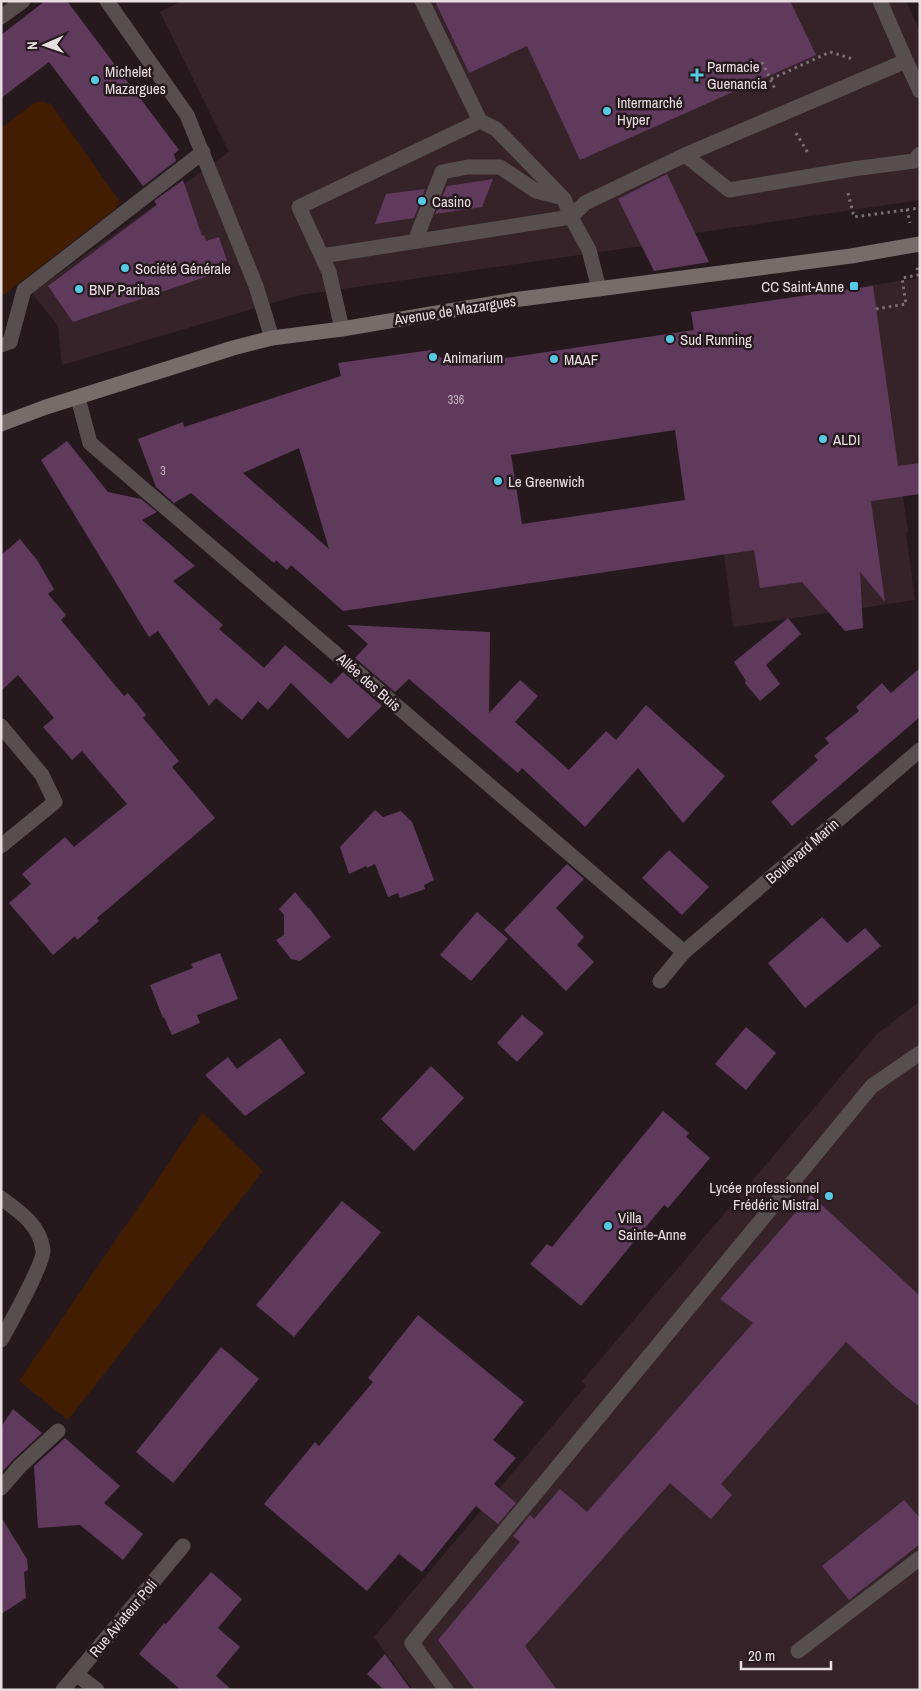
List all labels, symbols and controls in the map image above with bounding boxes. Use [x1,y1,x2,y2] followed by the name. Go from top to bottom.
[20,20,70,70] north arrow
[23,41,41,50] text: N
[707,56,767,94] place label: Parmacie Guenancia
[105,61,166,99] place label: Michelet Mazargues
[691,69,703,81] marker: Parmacie Guenancia
[89,74,101,86] marker: Michelet Mazargues
[617,92,683,130] place label: Intermarché Hyper
[601,105,613,117] marker: Intermarché Hyper
[432,191,471,212] place label: Casino
[416,195,428,207] marker: Casino
[135,258,231,279] place label: Société Générale
[119,262,131,274] marker: Société Générale
[761,276,844,297] place label: CC Saint-Anne
[89,279,160,300] place label: BNP Paribas
[848,280,860,292] marker: CC Saint-Anne
[73,283,85,295] marker: BNP Paribas
[392,290,517,330] street label: Avenue de Mazargues
[680,329,752,350] place label: Sud Running
[664,333,676,345] marker: Sud Running
[442,347,503,368] place label: Animarium
[564,349,598,370] place label: MAAF
[427,351,439,363] marker: Animarium
[548,353,560,365] marker: MAAF
[448,392,464,408] house number: 336
[832,429,860,450] place label: ALDI
[817,433,829,445] marker: ALDI
[160,463,166,479] house number: 3
[508,471,585,492] place label: Le Greenwich
[492,475,504,487] marker: Le Greenwich
[332,648,406,716] street label: Allée des Buis
[761,813,843,889] street label: Boulevard Marin
[709,1177,819,1215] place label: Lycée professionnel Frédéric Mistral
[823,1190,835,1202] marker: Lycée professionnel Frédéric Mistral
[618,1207,687,1245] place label: Villa Sainte-Anne
[602,1220,614,1232] marker: Villa Sainte-Anne
[84,1575,162,1661] street label: Rue Aviateur Poli
[741,1638,831,1670] scale bar
[748,1645,775,1666] text: 20 m

